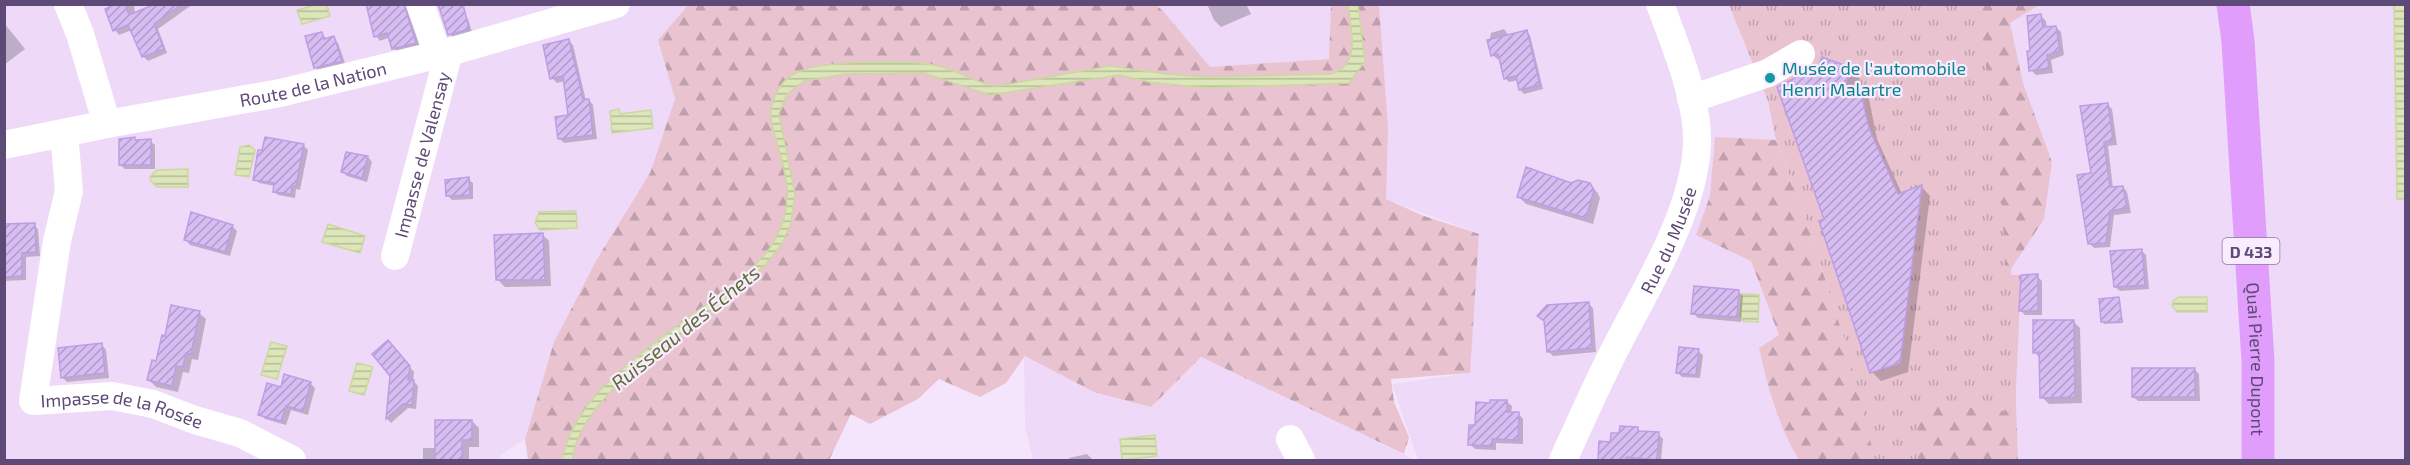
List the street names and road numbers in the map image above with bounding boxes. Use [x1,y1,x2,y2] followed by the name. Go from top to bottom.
[238,57,389,111] street label: Route de la Nation
[389,69,454,240] street label: Impasse de Valensay
[1635,184,1701,297] street label: Rue du Musée
[2222,238,2280,264] road number: D 433
[2242,282,2269,436] street label: Quai Pierre Dupont
[40,385,205,433] street label: Impasse de la Rosée

